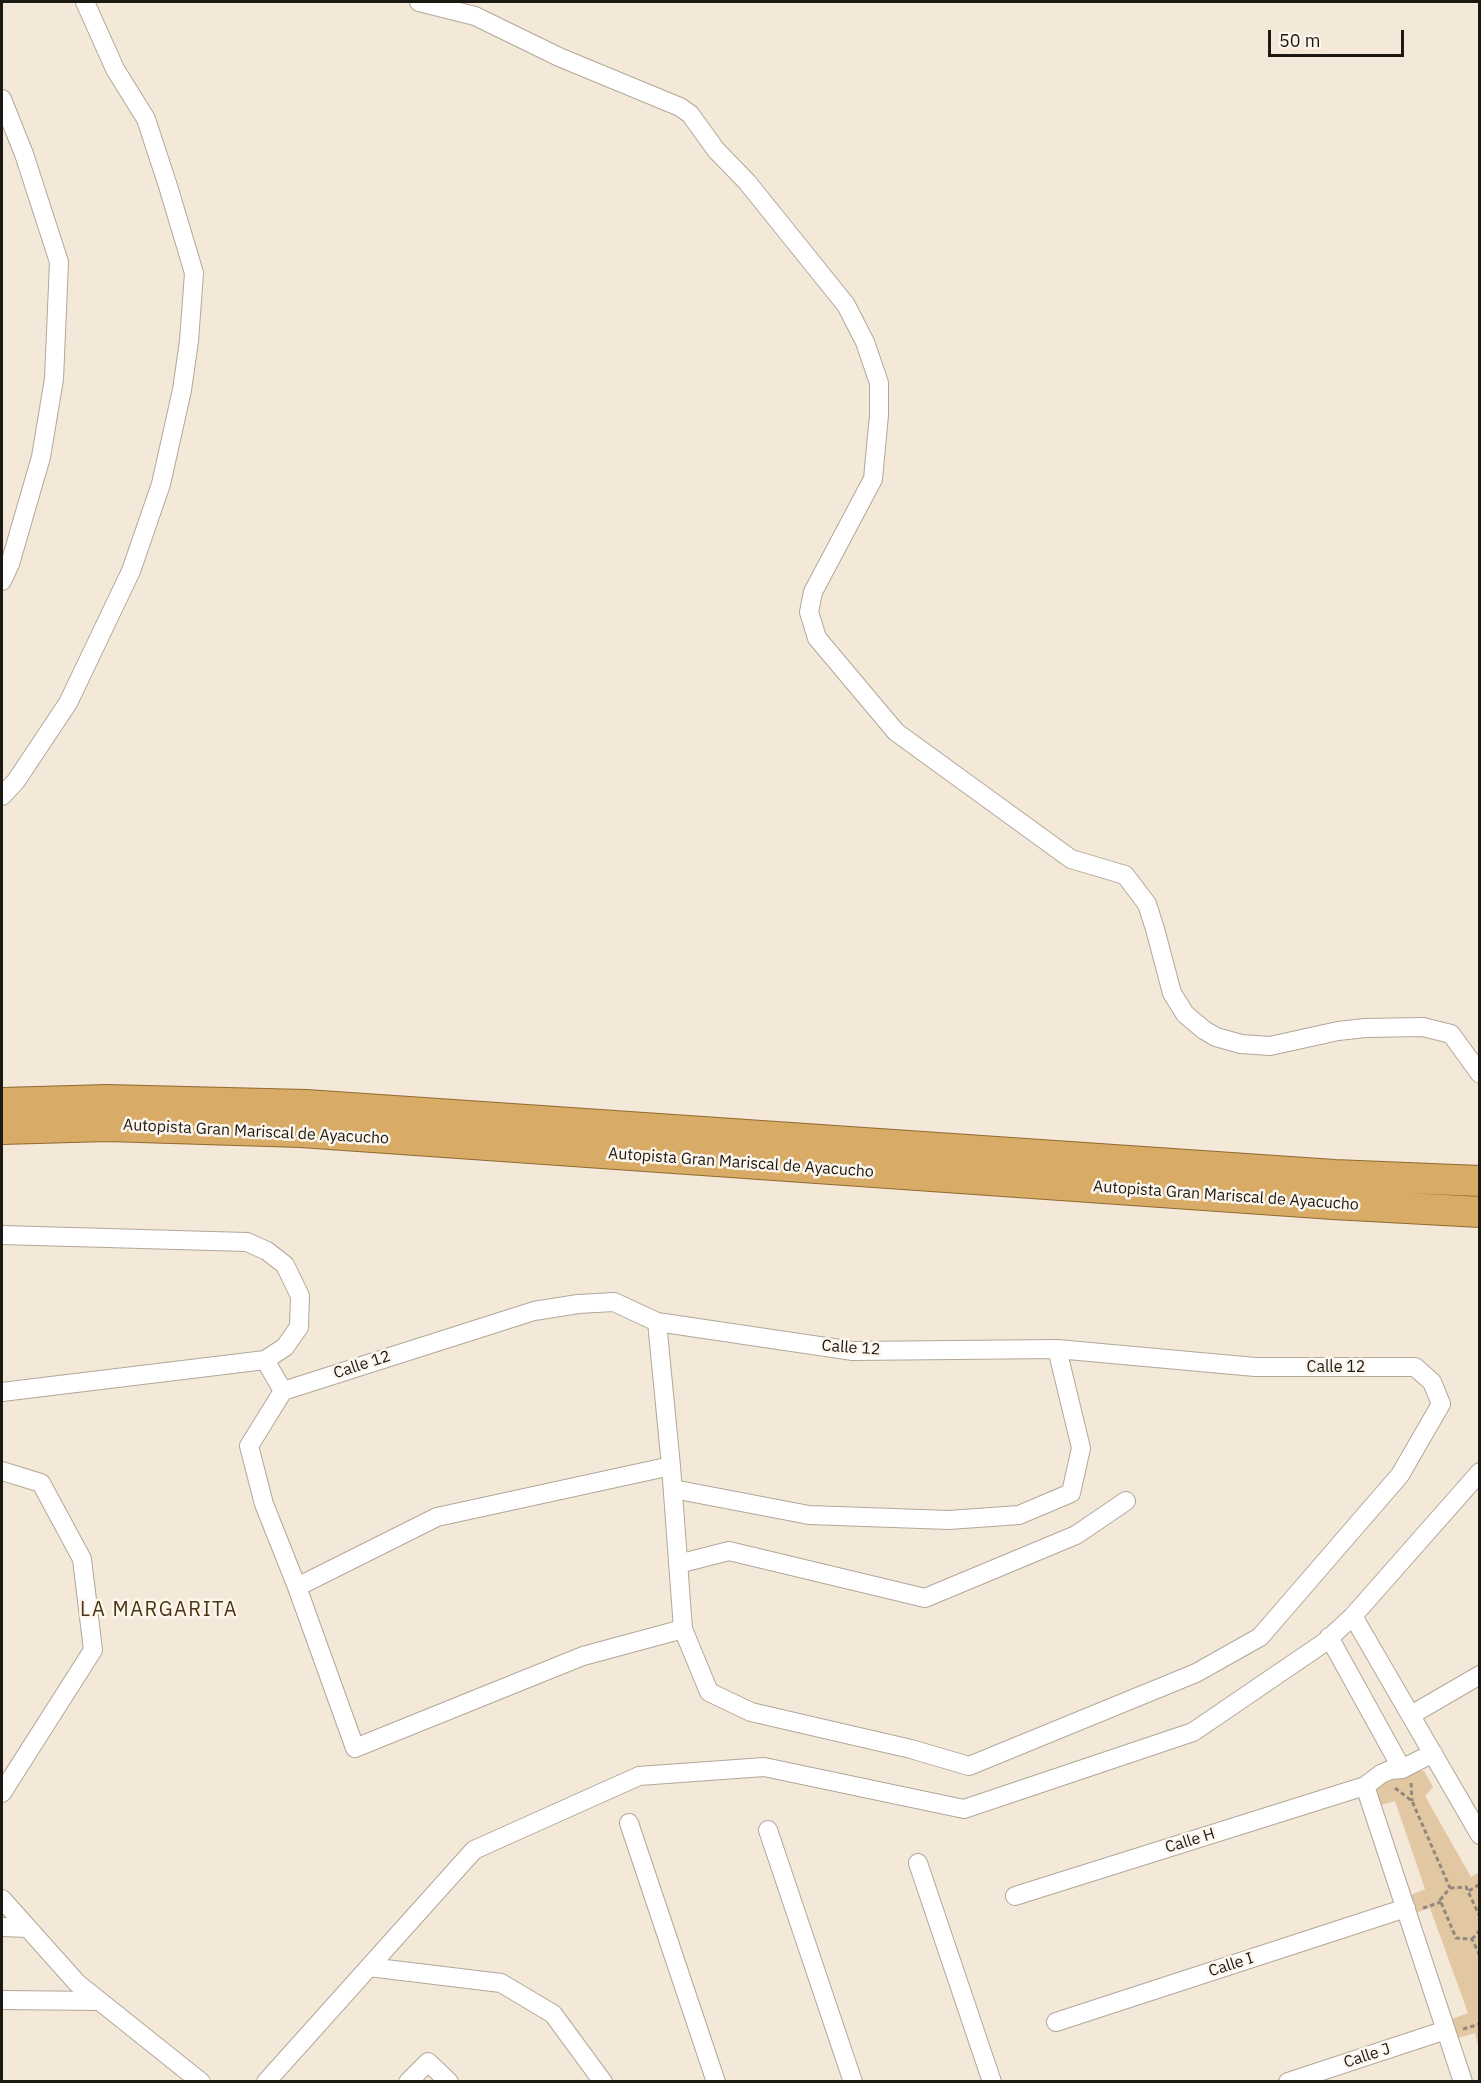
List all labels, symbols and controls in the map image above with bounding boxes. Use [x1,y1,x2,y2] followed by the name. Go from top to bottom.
[1271,18,1408,56] scale bar
[1279,29,1321,52] text: 50 m
[122,1115,390,1149] street label: Autopista Gran Mariscal de Ayacucho
[607,1144,875,1182] street label: Autopista Gran Mariscal de Ayacucho
[1092,1177,1360,1215] street label: Autopista Gran Mariscal de Ayacucho
[821,1336,881,1360] street label: Calle 12
[331,1347,393,1383] street label: Calle 12
[1307,1357,1365,1377] street label: Calle 12
[80,1598,238,1622] district label: LA MARGARITA
[1163,1824,1217,1858] street label: Calle H
[1206,1949,1256,1981] street label: Calle I
[1341,2039,1393,2073] street label: Calle J

